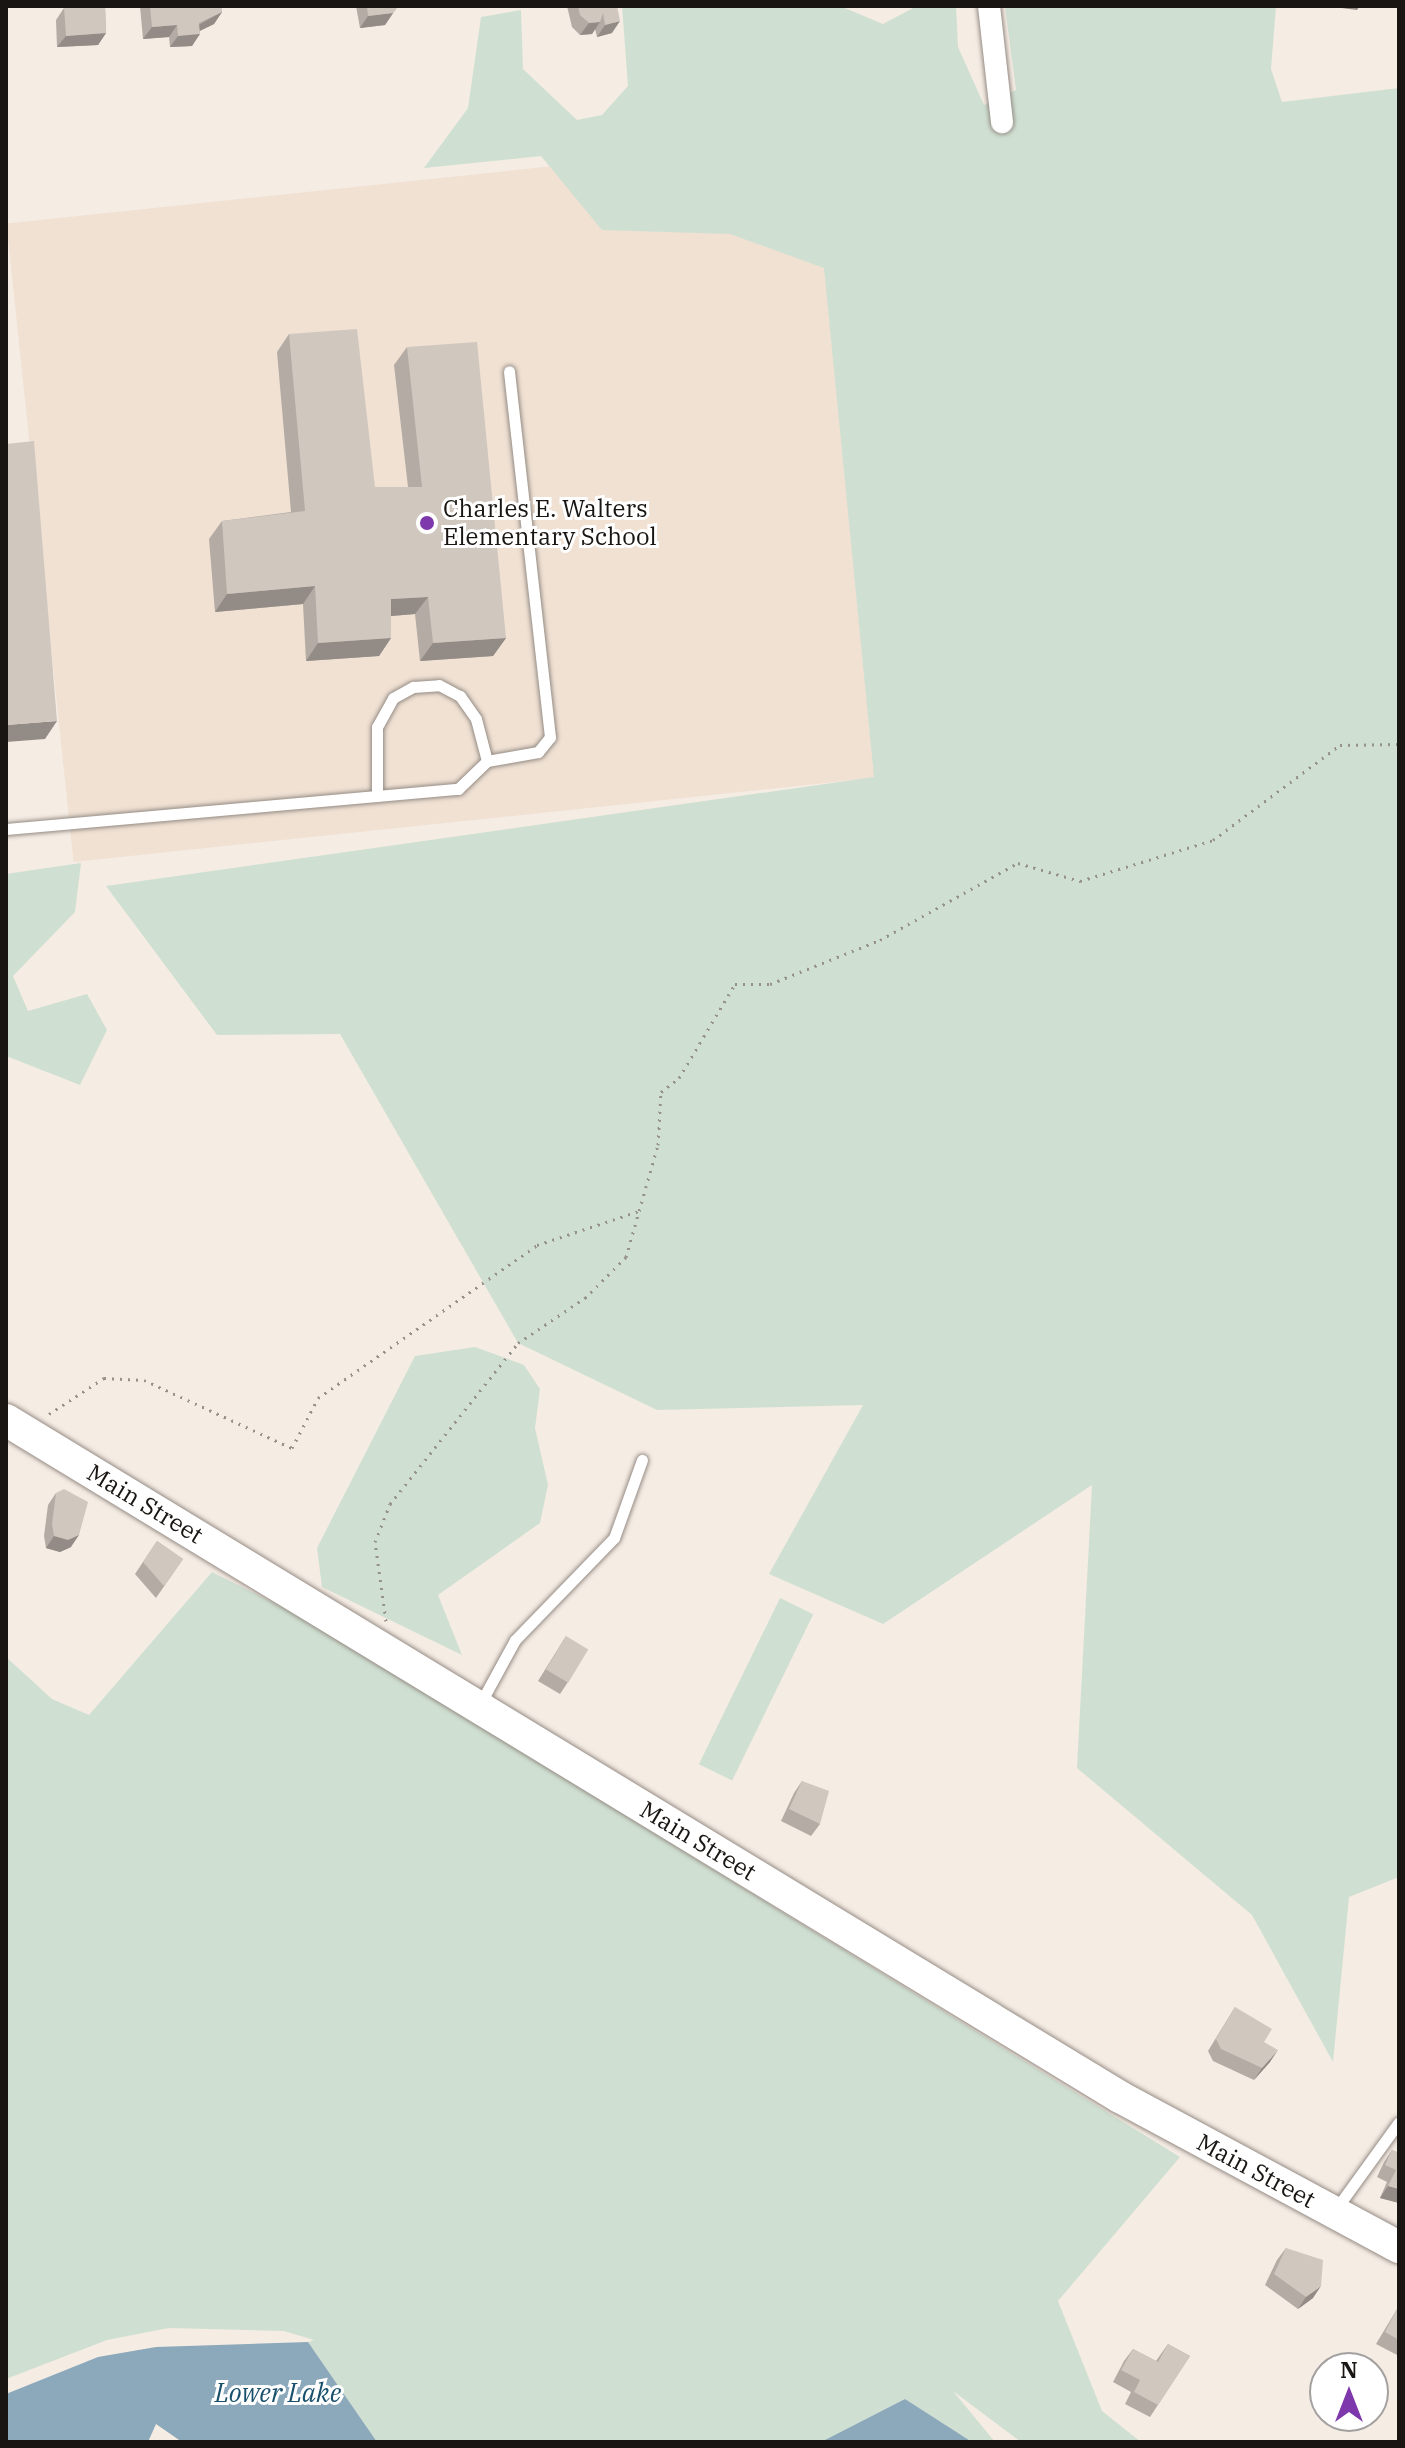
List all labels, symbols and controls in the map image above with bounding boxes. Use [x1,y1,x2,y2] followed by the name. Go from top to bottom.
[443,495,657,551] place label: Charles E. Walters Elementary School
[418,514,436,532] marker: Charles E. Walters Elementary School
[82,1458,208,1550] street label: Main Street
[635,1795,761,1887] street label: Main Street
[1192,2128,1320,2214] street label: Main Street
[1309,2352,1389,2432] north arrow
[1340,2355,1358,2384] text: N
[215,2377,341,2409] water label: Lower Lake

